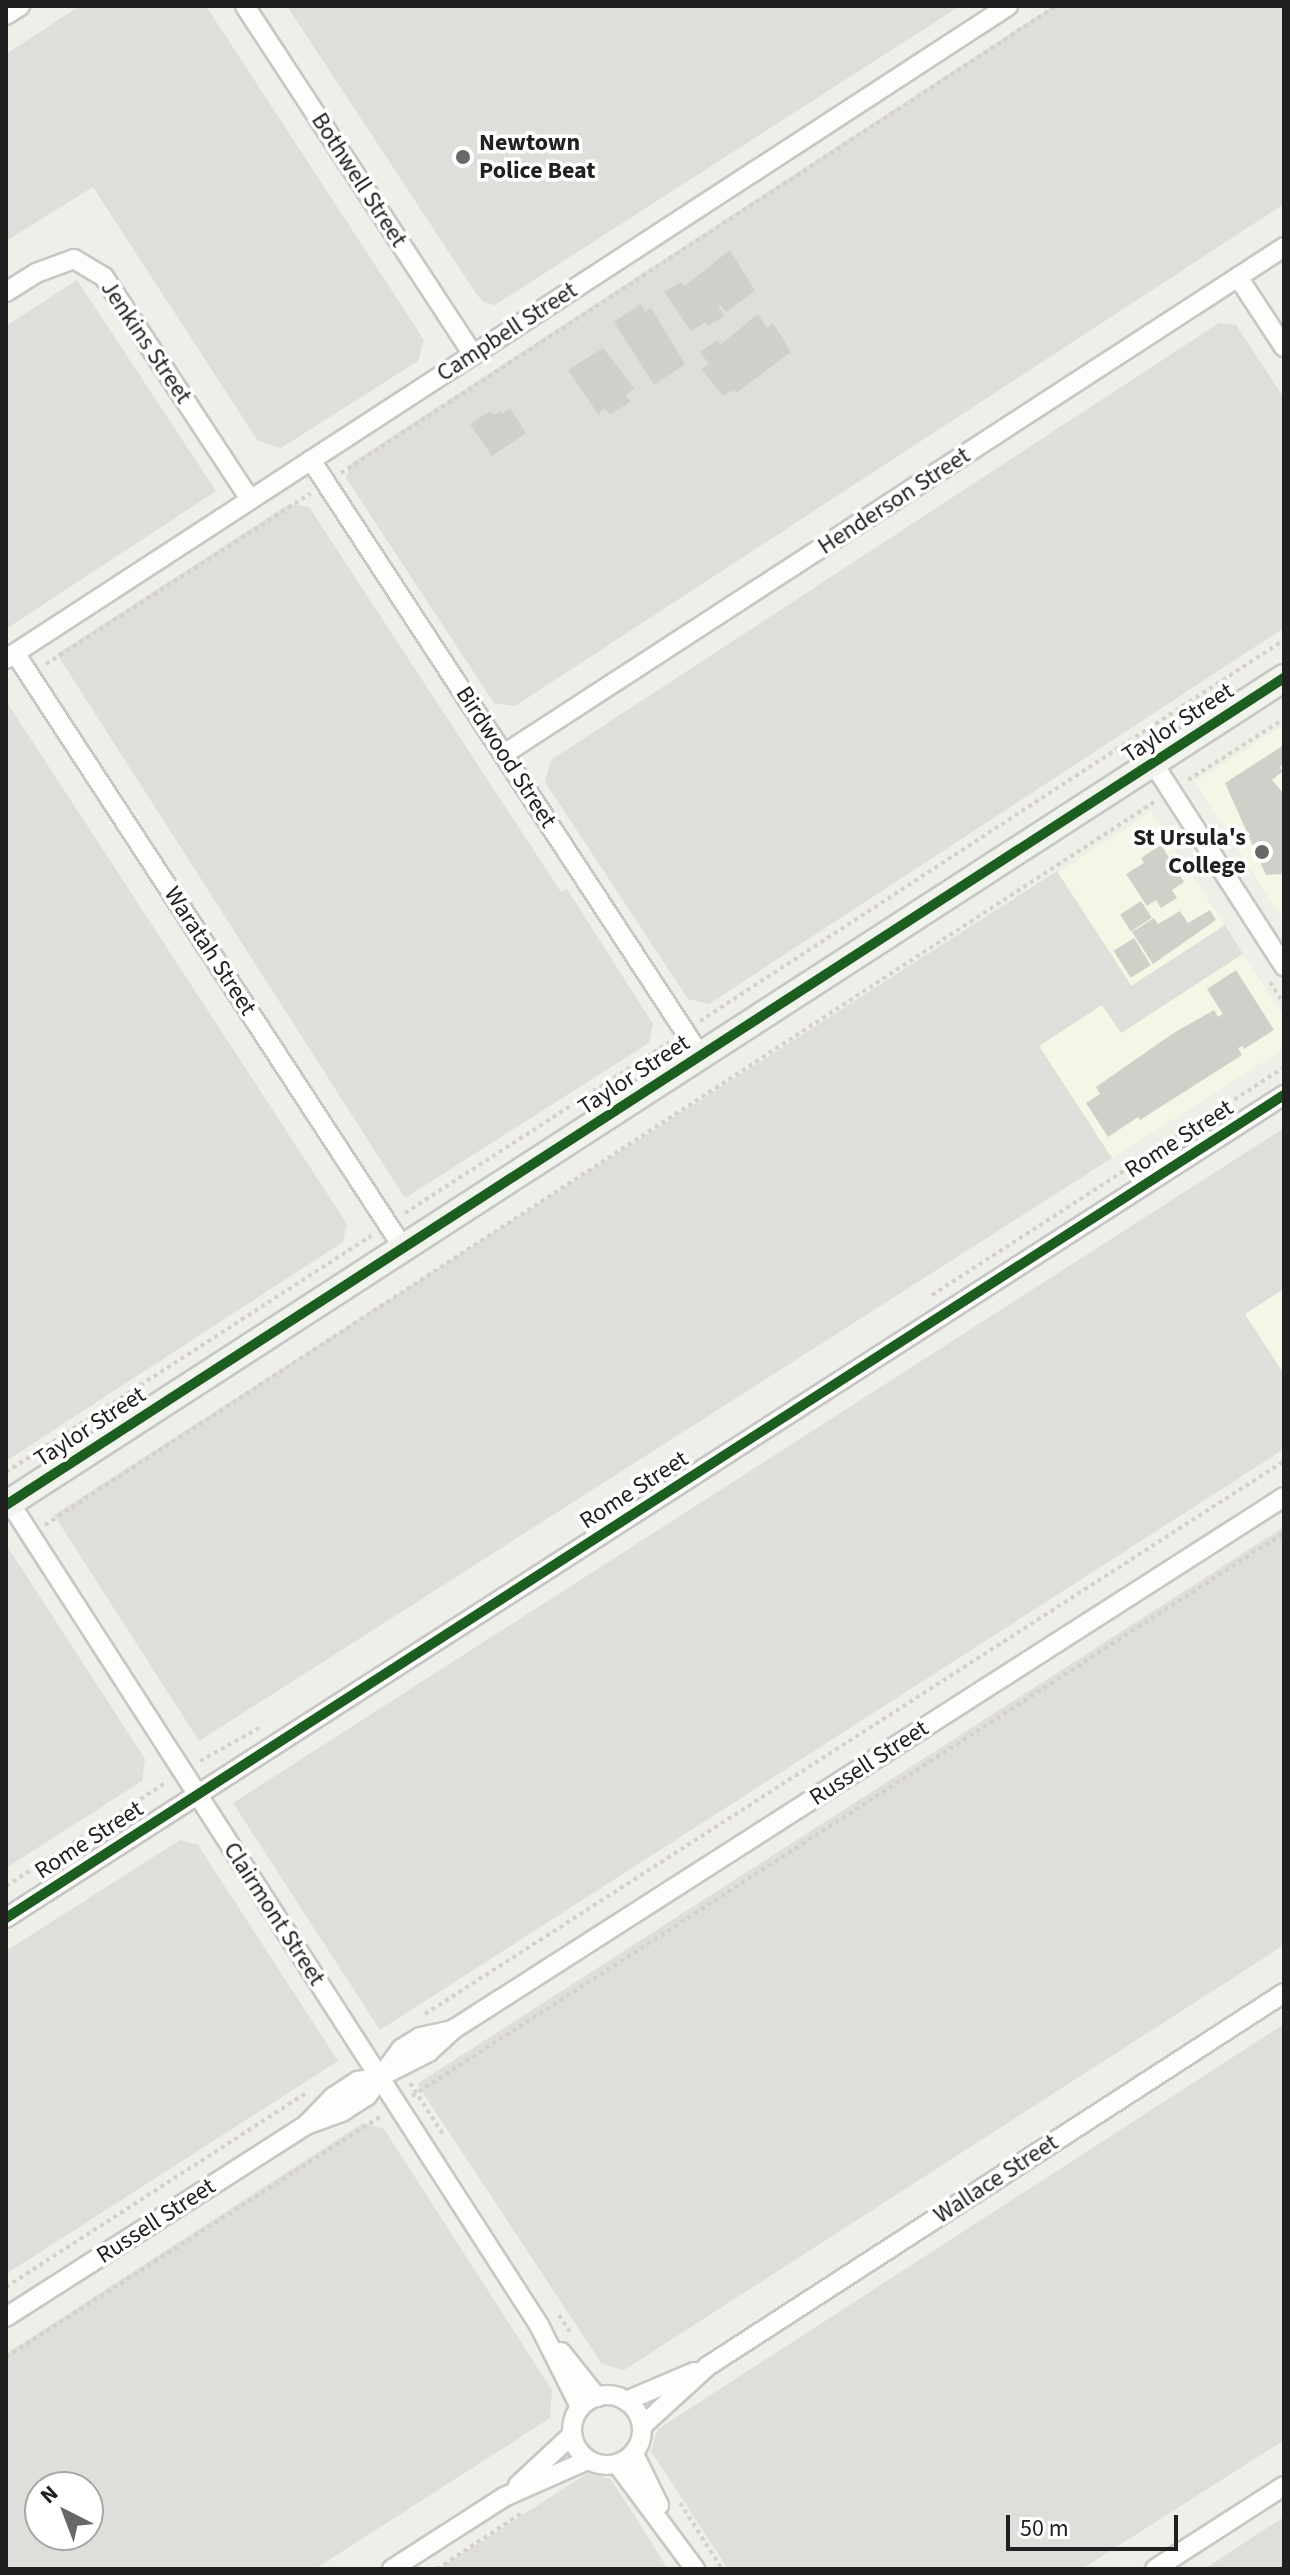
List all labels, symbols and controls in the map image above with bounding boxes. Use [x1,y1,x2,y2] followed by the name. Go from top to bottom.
[305,108,413,252] street label: Bothwell Street
[479,129,595,185] place label: Newtown Police Beat
[454,148,472,166] marker: Newtown Police Beat
[94,275,198,409] street label: Jenkins Street
[431,276,583,388] street label: Campbell Street
[813,441,975,561] street label: Henderson Street
[1117,676,1239,770] street label: Taylor Street
[450,681,562,833] street label: Birdwood Street
[1133,824,1246,880] place label: St Ursula's College
[1253,843,1271,861] marker: St Ursula's College
[158,881,262,1021] street label: Waratah Street
[573,1028,695,1122] street label: Taylor Street
[1120,1093,1238,1185] street label: Rome Street
[29,1380,151,1474] street label: Taylor Street
[575,1444,693,1536] street label: Rome Street
[804,1714,934,1812] street label: Russell Street
[30,1794,148,1886] street label: Rome Street
[217,1837,331,1991] street label: Clairmont Street
[929,2128,1063,2230] street label: Wallace Street
[91,2172,221,2270] street label: Russell Street
[24,2471,104,2551] north arrow
[33,2478,65,2511] text: N
[1010,2499,1182,2549] scale bar
[1020,2511,1069,2546] text: 50 m

